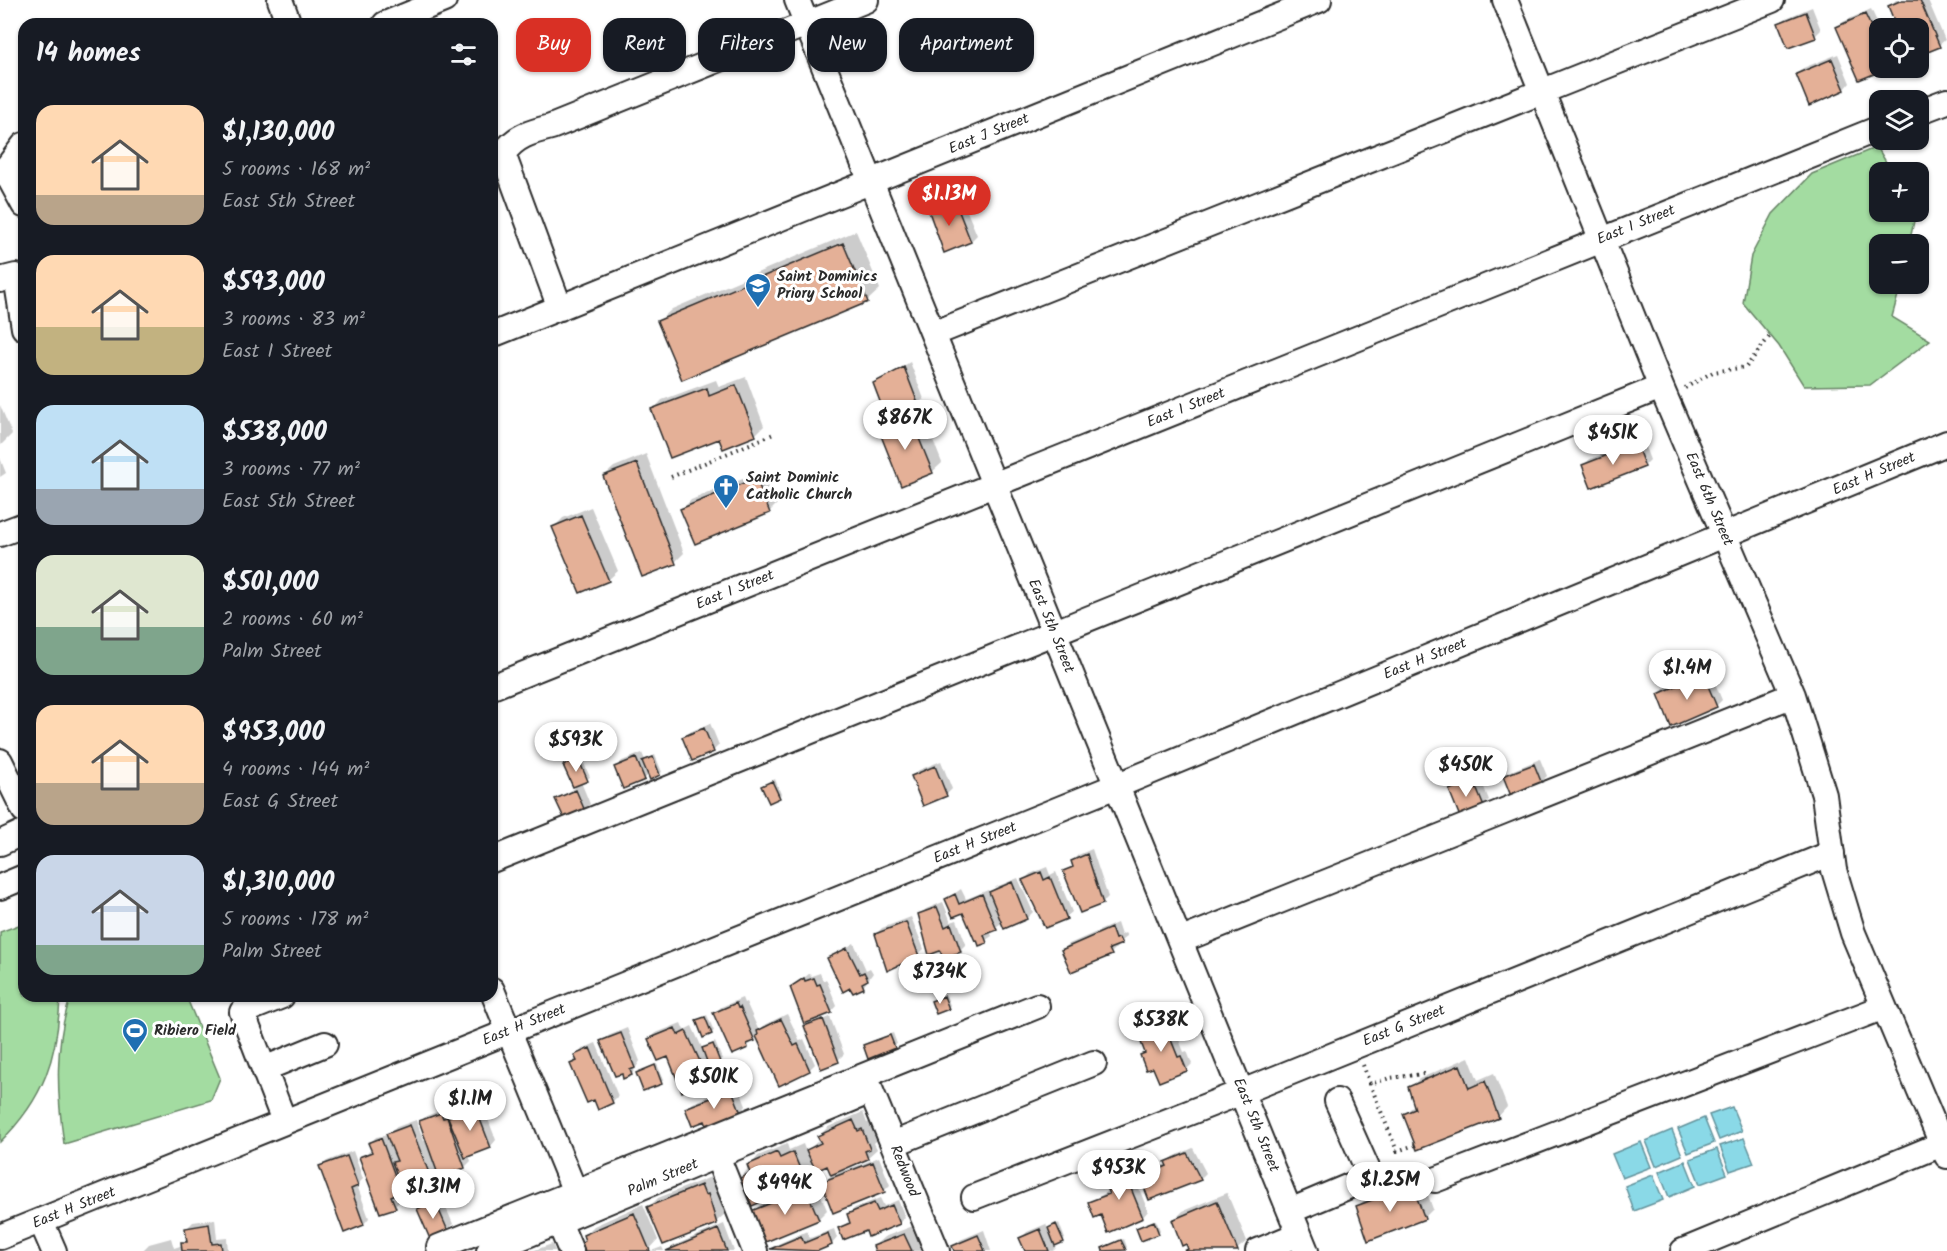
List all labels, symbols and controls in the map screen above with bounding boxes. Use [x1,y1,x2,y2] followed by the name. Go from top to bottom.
[516,18,591,72] chip: Buy
[603,18,686,72] chip: Rent
[698,18,795,72] chip: Filters
[807,18,887,72] chip: New
[899,18,1034,72] chip: Apartment
[1869,18,1929,294] map controls
[1869,18,1929,78] button: locate
[36,33,141,75] text: 14 homes
[447,38,480,71] icon: filters
[1869,90,1929,150] button: layers
[945,107,1033,161] street label: East J Street
[222,112,334,154] text: $1,130,000
[84,129,156,201] icon: home
[222,154,370,186] text: 5 rooms · 168 m²
[1869,162,1929,222] button: +
[900,176,998,227] pin: $1.13M
[922,179,976,211] text: $1.13M
[222,186,355,218] text: East 5th Street
[1593,198,1679,252] street label: East I Street
[1869,234,1929,294] button: −
[222,262,325,304] text: $593,000
[777,265,877,306] place label: Saint Dominics Priory School
[743,271,773,309] school or university icon: Saint Dominics Priory School
[84,279,156,351] icon: home
[222,304,365,336] text: 3 rooms · 83 m²
[222,336,332,368] text: East I Street
[1143,381,1229,435] street label: East I Street
[863,400,947,451] pin: $867K
[877,403,933,435] text: $867K
[222,412,327,454] text: $538,000
[1571,415,1655,466] pin: $451K
[1588,418,1638,450] text: $451K
[84,429,156,501] icon: home
[1829,446,1919,502] street label: East H Street
[1678,448,1740,550] street label: East 6th Street
[222,454,360,486] text: 3 rooms · 77 m²
[746,466,852,507] place label: Saint Dominic Catholic Church
[711,472,741,510] church icon: Saint Dominic Catholic Church
[222,486,355,518] text: East 5th Street
[222,562,319,604] text: $501,000
[692,563,778,617] street label: East I Street
[1021,575,1081,677] street label: East 5th Street
[84,579,156,651] icon: home
[222,604,363,636] text: 2 rooms · 60 m²
[1380,631,1471,687] street label: East H Street
[222,636,322,668] text: Palm Street
[1645,650,1729,701] pin: $1.4M
[1663,653,1711,685] text: $1.4M
[222,712,325,754] text: $953,000
[534,722,618,773] pin: $593K
[548,725,604,757] text: $593K
[84,729,156,801] icon: home
[1424,747,1508,798] pin: $450K
[1438,750,1494,782] text: $450K
[222,754,369,786] text: 4 rooms · 144 m²
[222,786,338,818] text: East G Street
[930,815,1021,871] street label: East H Street
[222,862,334,904] text: $1,310,000
[84,879,156,951] icon: home
[222,904,368,936] text: 5 rooms · 178 m²
[222,936,322,968] text: Palm Street
[898,954,982,1005] pin: $734K
[912,957,968,989] text: $734K
[479,997,570,1053] street label: East H Street
[1359,998,1449,1053] street label: East G Street
[1119,1002,1203,1053] pin: $538K
[1133,1005,1189,1037] text: $538K
[120,1016,150,1054] sports icon: Ribiero Field
[154,1019,237,1043] place label: Ribiero Field
[672,1059,756,1110] pin: $501K
[689,1062,739,1094] text: $501K
[1226,1074,1286,1176] street label: East 5th Street
[428,1081,512,1132] pin: $1.1M
[448,1084,492,1116] text: $1.1M
[883,1141,925,1201] street label: Redwood
[1077,1150,1161,1201] pin: $953K
[624,1152,702,1204] street label: Palm Street
[1091,1153,1147,1185] text: $953K
[1341,1162,1439,1213] pin: $1.25M
[743,1165,827,1216] pin: $494K
[1360,1165,1420,1197] text: $1.25M
[757,1168,813,1200] text: $494K
[384,1169,482,1220] pin: $1.31M
[406,1172,460,1204] text: $1.31M
[29,1180,120,1236] street label: East H Street

